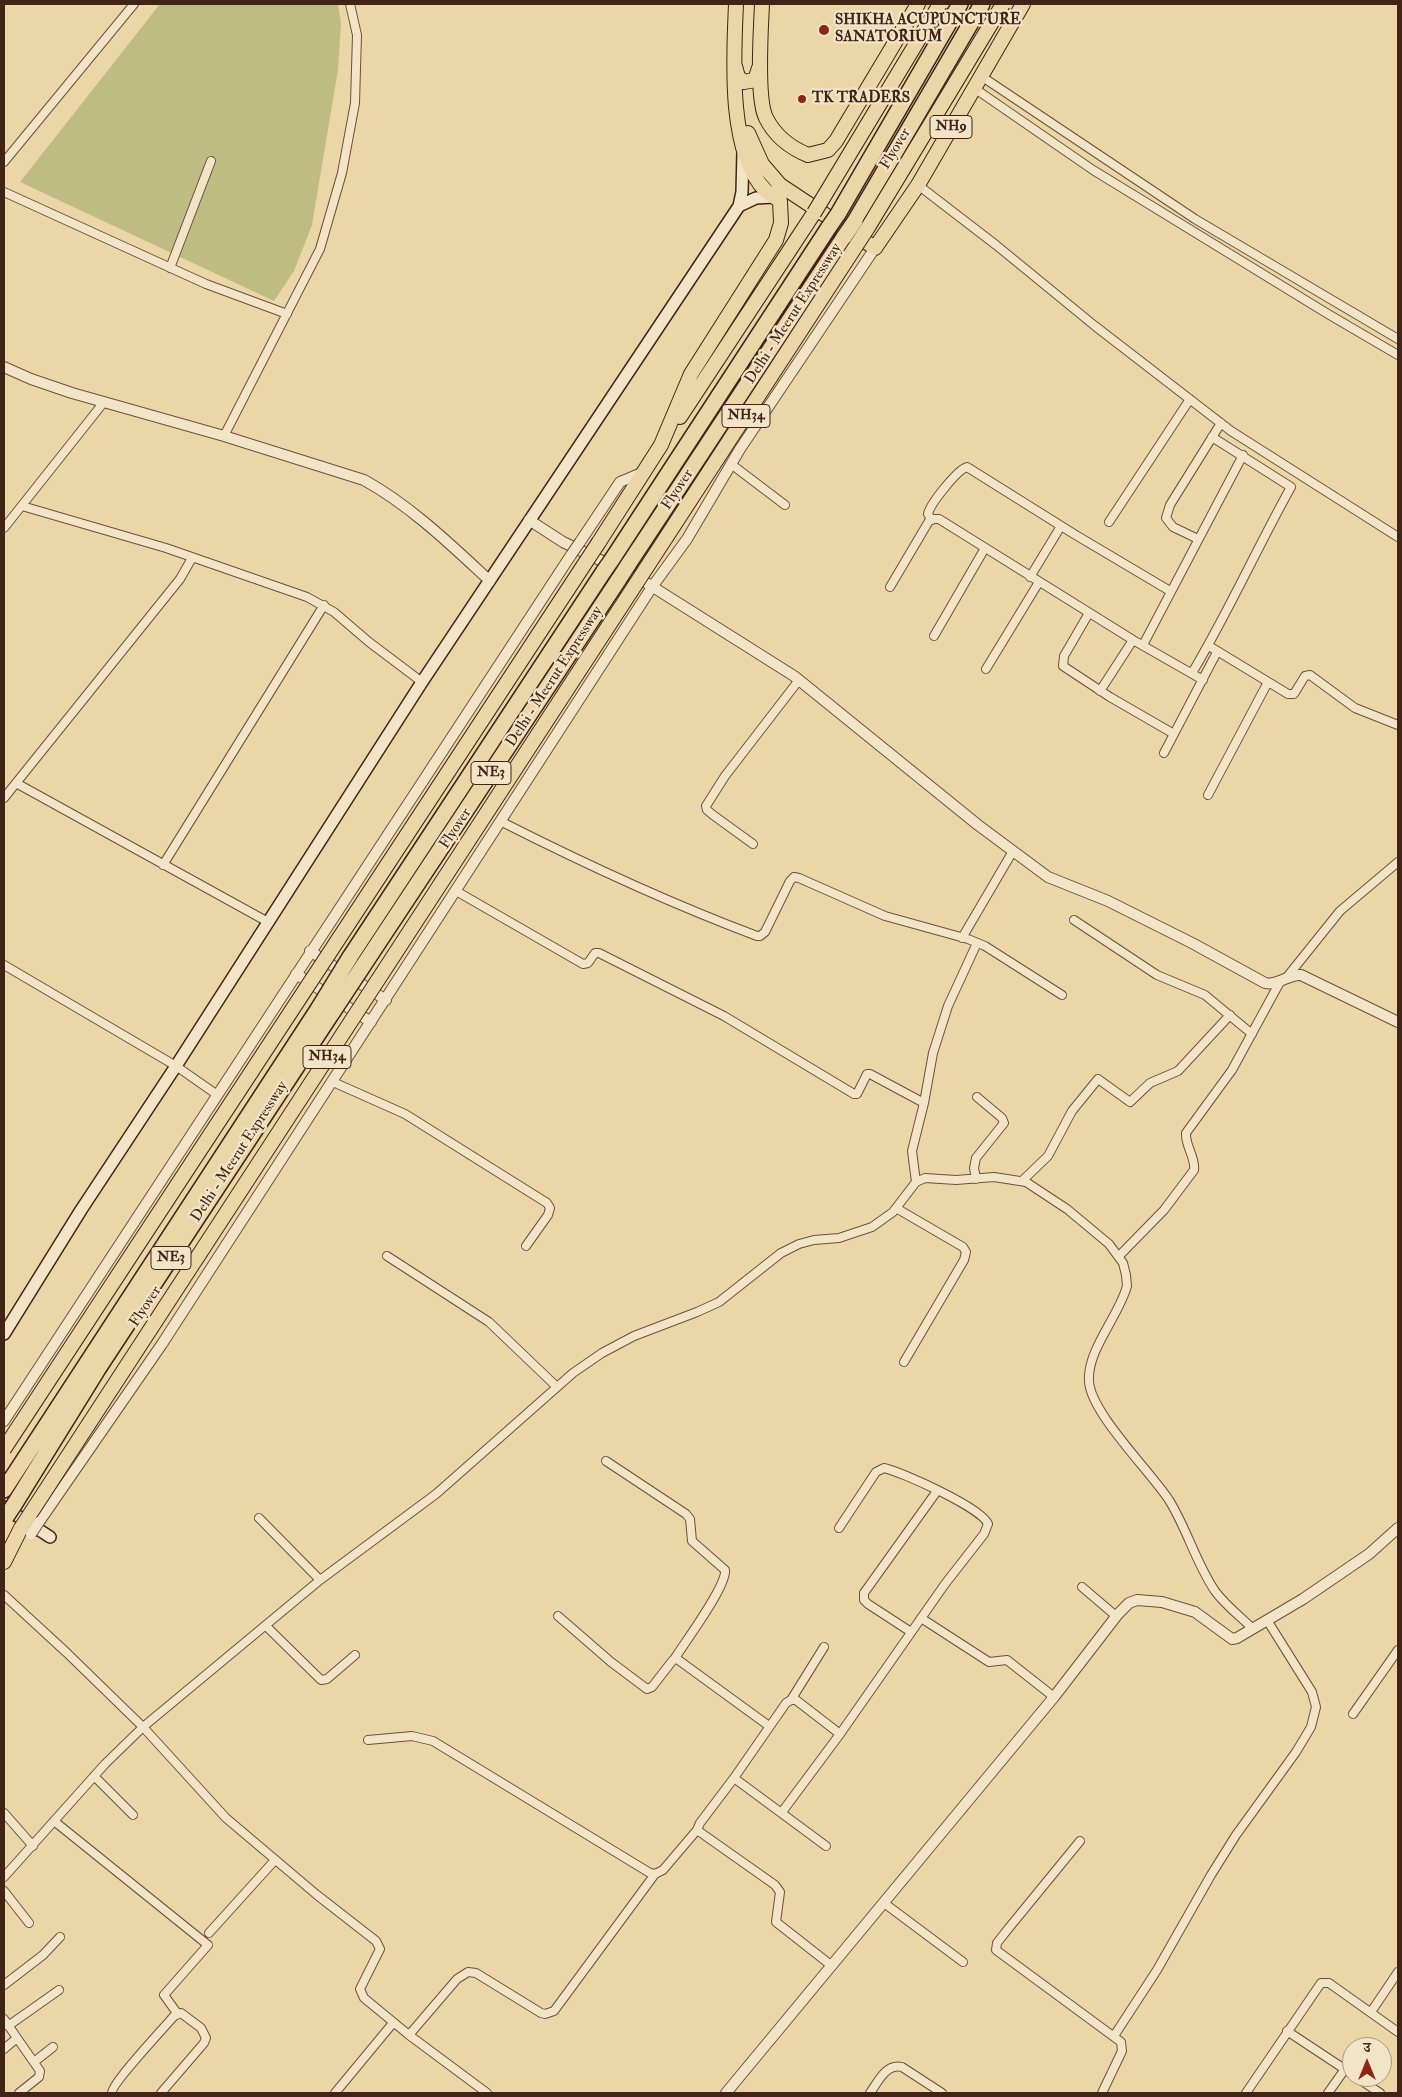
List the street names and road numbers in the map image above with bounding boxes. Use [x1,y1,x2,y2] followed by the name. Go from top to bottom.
[930,115,972,138] road number: NH9
[877,125,915,173] street label: Flyover
[742,240,846,388] street label: Delhi - Meerut Expressway
[722,404,770,428] road number: NH34
[658,466,698,514] street label: Flyover
[503,603,607,751] street label: Delhi - Meerut Expressway
[471,761,511,784] road number: NE3
[436,805,476,853] street label: Flyover
[303,1046,351,1068] road number: NH34
[188,1078,292,1226] street label: Delhi - Meerut Expressway
[151,1246,191,1270] road number: NE3
[126,1283,166,1331] street label: Flyover

